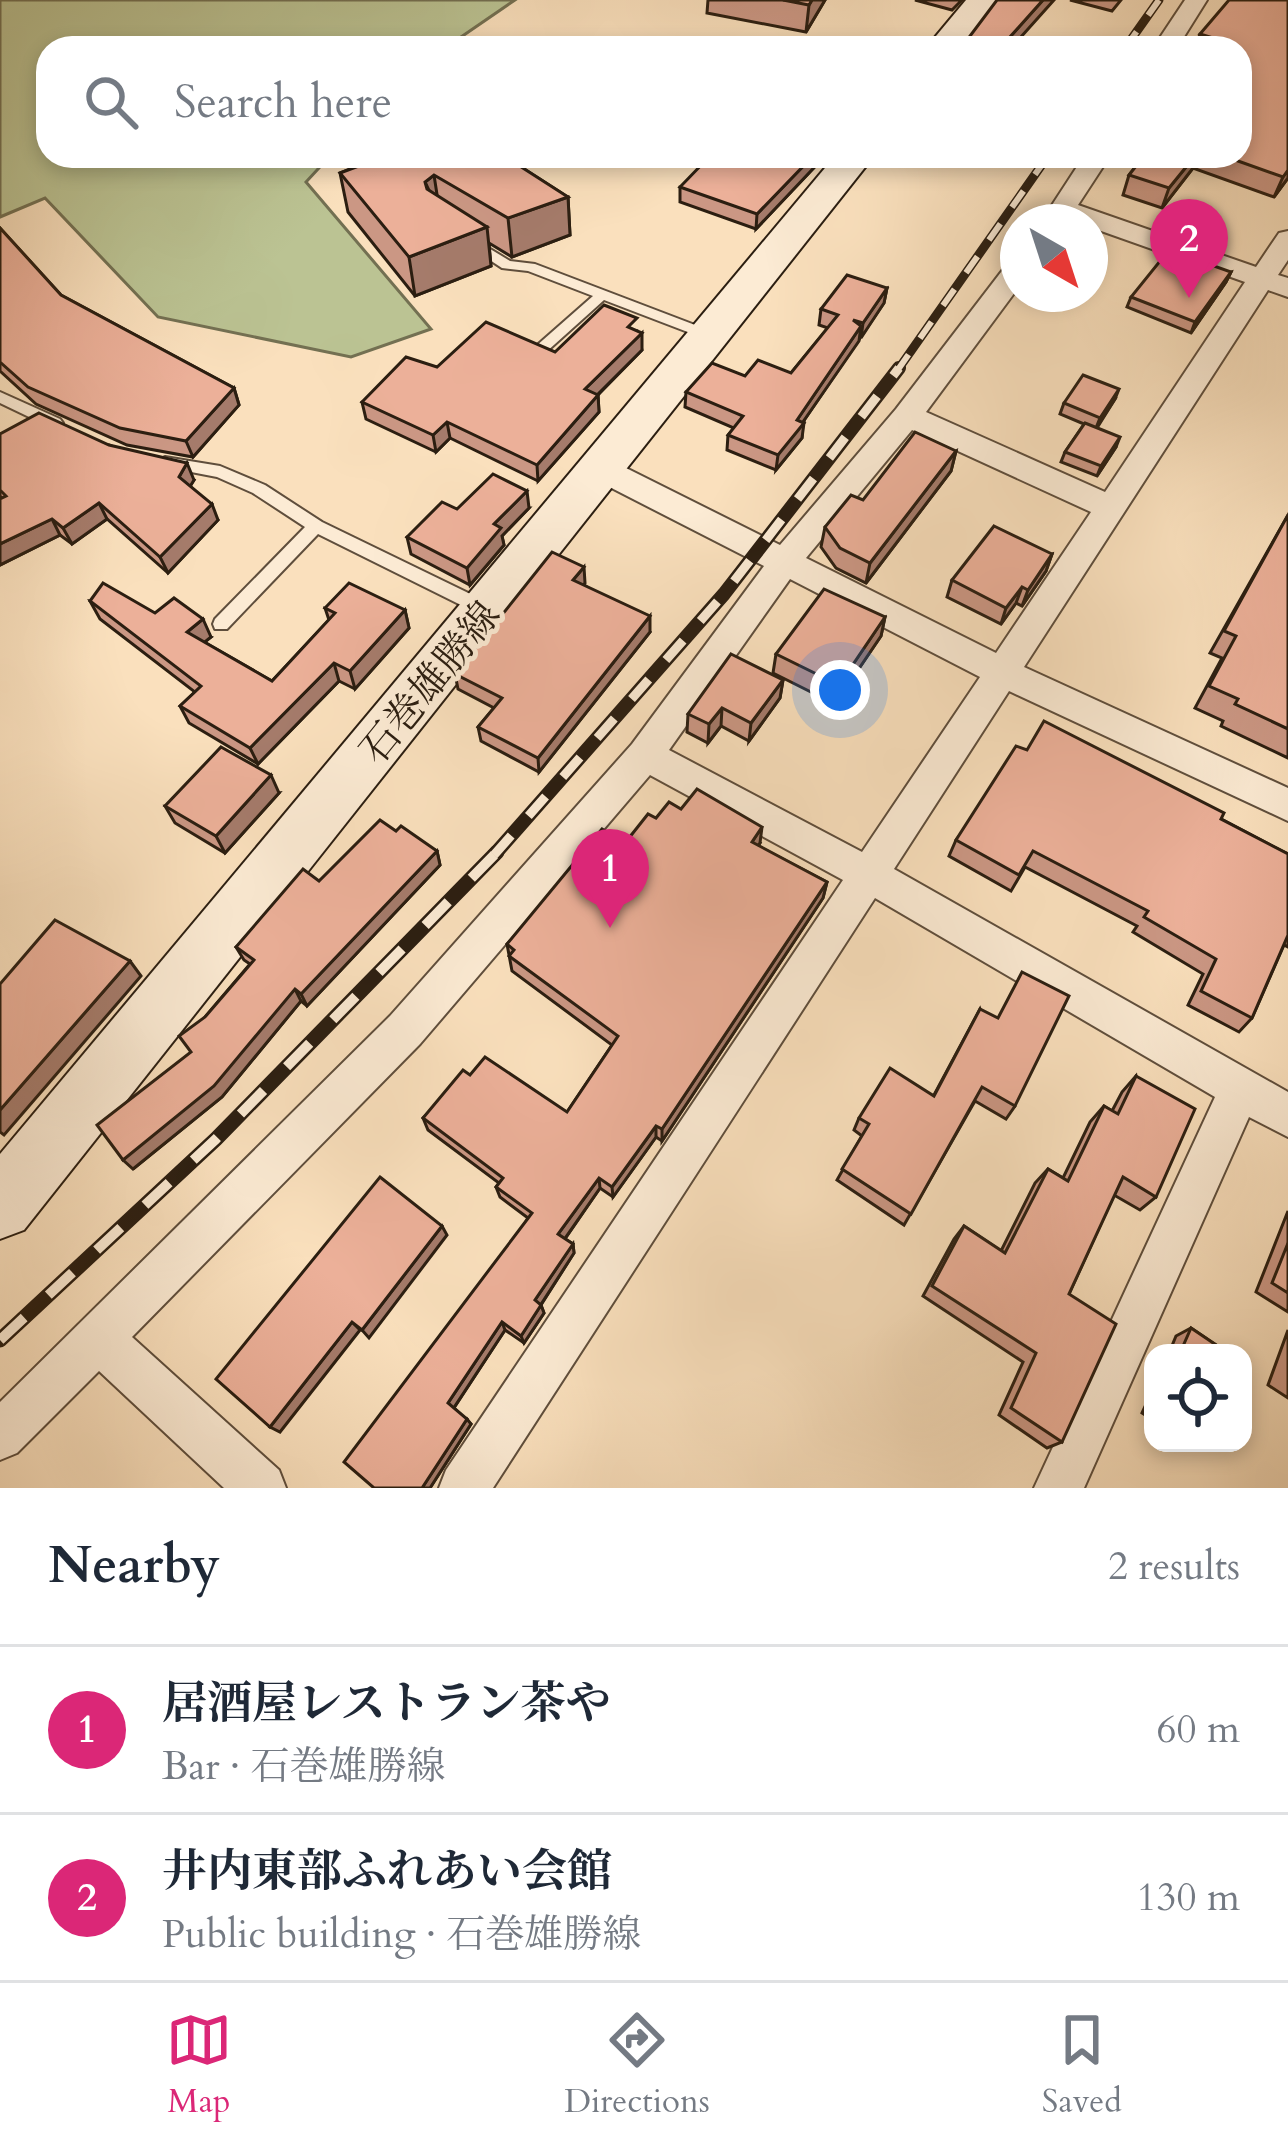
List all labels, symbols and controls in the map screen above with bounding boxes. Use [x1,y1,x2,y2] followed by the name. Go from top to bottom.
[36,36,1252,168] search box
[78,69,144,135] icon: search
[174,72,392,133] text: Search here
[1150,199,1228,298] pin: 2
[1000,204,1108,312] north arrow
[348,590,512,775] street label: 石巻雄勝線
[810,660,870,720] your location
[571,829,649,928] pin: 1
[1144,1344,1252,1452] map controls
[1144,1344,1252,1452] button: locate
[48,1531,220,1601] text: Nearby
[1108,1540,1240,1593] text: 2 results
[162,1673,611,1734] text: 居酒屋レストラン茶や
[77,1703,97,1756] text: 1
[1157,1703,1240,1756] text: 60 m
[162,1740,445,1793] text: Bar · 石巻雄勝線
[162,1841,612,1902] text: 井内東部ふれあい会館
[77,1871,97,1924] text: 2
[1137,1871,1240,1924] text: 130 m
[162,1908,641,1961] text: Public building · 石巻雄勝線
[166,2007,232,2124] tab: Map
[564,2007,710,2124] tab: Directions
[1042,2007,1122,2124] tab: Saved

